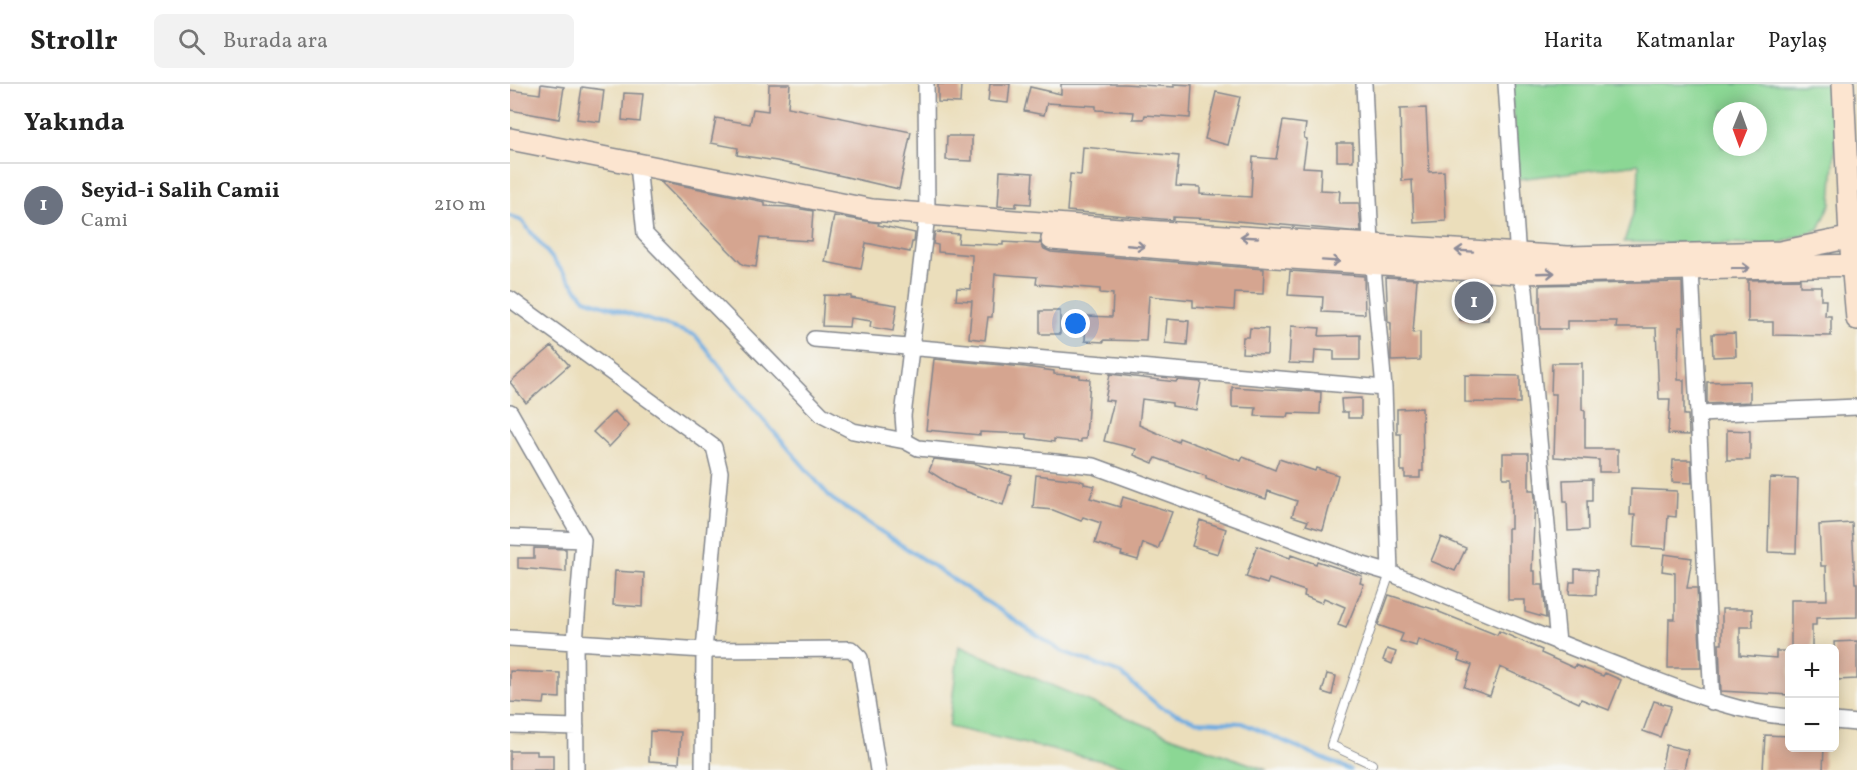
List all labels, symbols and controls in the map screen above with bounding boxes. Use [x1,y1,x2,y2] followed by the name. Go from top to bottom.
[154,14,574,68] search box
[30,22,118,61] text: Strollr
[175,25,208,58] icon: search
[223,26,328,57] text: Burada ara
[1544,27,1603,56] text: Harita
[1636,27,1735,56] text: Katmanlar
[1768,27,1827,56] text: Paylaş
[1713,102,1767,156] north arrow
[24,105,125,141] text: Yakında
[81,176,280,207] text: Seyid-i Salih Camii
[39,191,48,219] text: 1
[434,191,486,219] text: 210 m
[81,207,128,235] text: Cami
[1239,232,1259,243] one-way arrow
[1126,241,1146,252] one-way arrow
[1455,245,1475,256] one-way arrow
[1320,256,1340,267] one-way arrow
[1731,262,1751,274] one-way arrow
[1536,267,1556,278] one-way arrow
[1454,278,1494,324] pin: 1
[1061,309,1090,338] your location
[1785,644,1839,752] map controls
[1785,644,1839,698] button: +
[1785,698,1839,752] button: −

